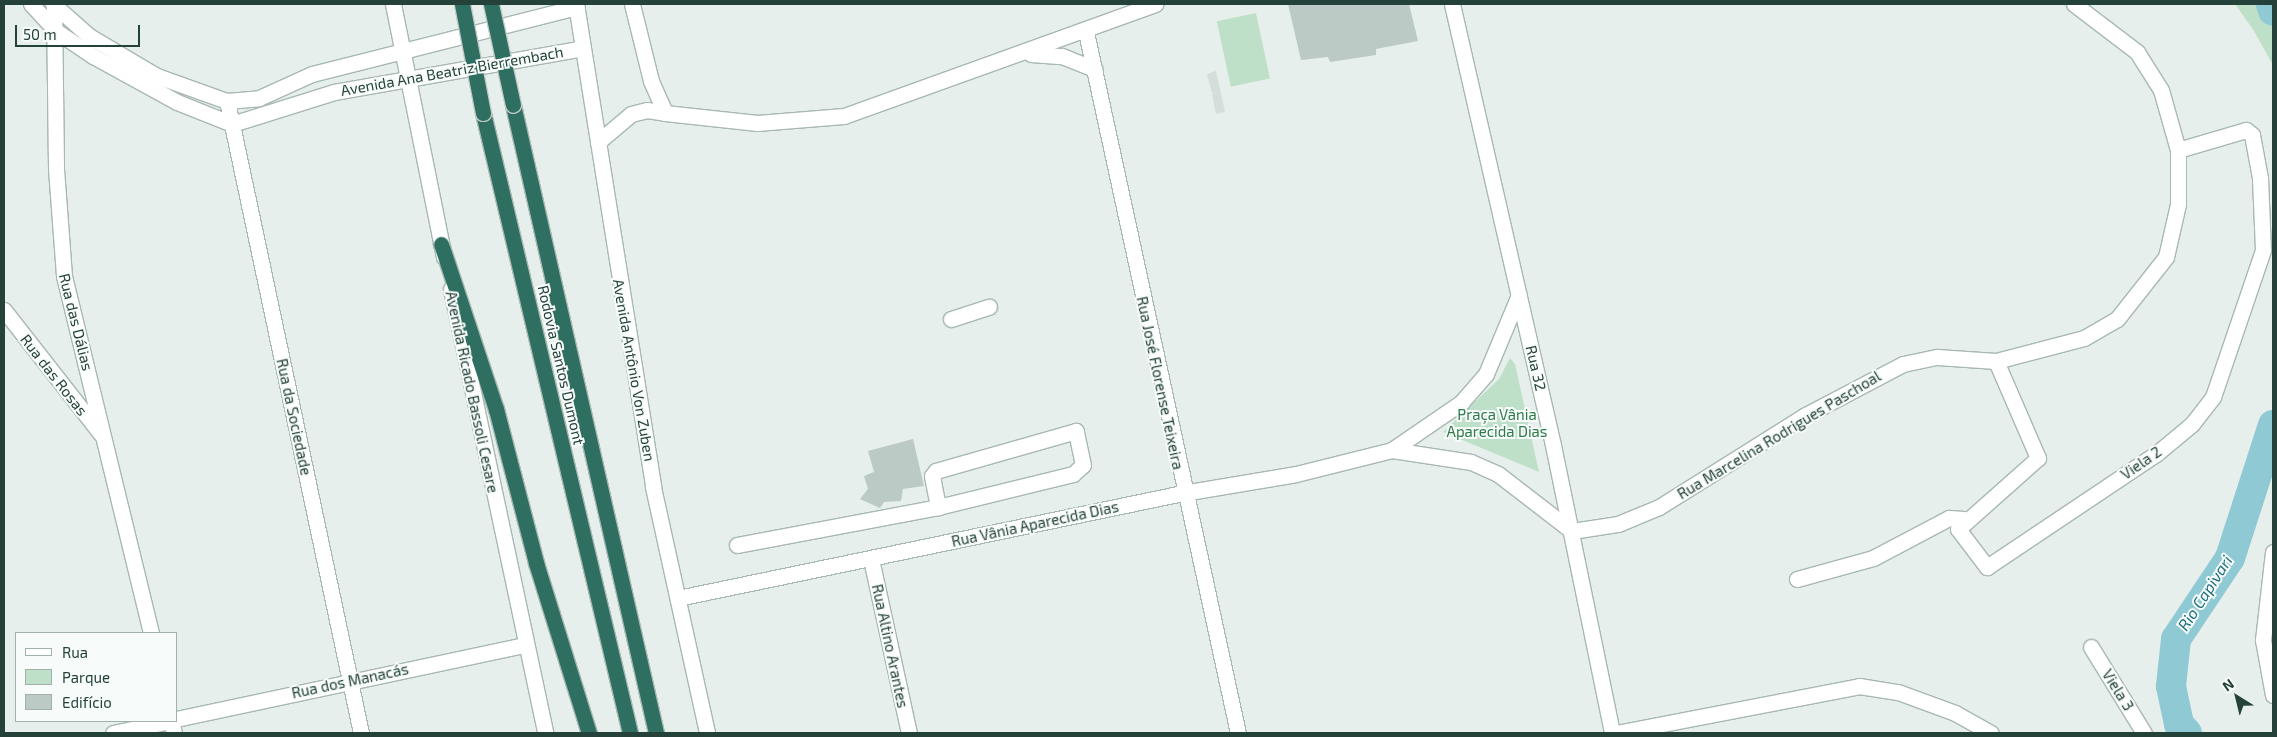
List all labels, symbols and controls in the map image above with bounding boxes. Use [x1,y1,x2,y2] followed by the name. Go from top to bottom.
[18,15,142,47] scale bar
[23,25,57,43] text: 50 m
[339,43,565,99] street label: Avenida Ana Beatriz Bierrembach
[55,272,97,372] street label: Rua das Dálias
[609,277,659,463] street label: Avenida Antônio Von Zuben
[534,283,588,447] street label: Rodovia Santos Dumont
[442,290,502,494] street label: Avenida Ricado Bassoli Cesare
[1133,294,1187,472] street label: Rua José Florense Teixeira
[17,331,91,419] street label: Rua das Rosas
[1522,343,1550,393] street label: Rua 32
[273,357,315,477] street label: Rua da Sociedade
[1674,367,1884,503] street label: Rua Marcelina Rodrigues Paschoal
[1447,405,1547,440] park label: Praça Vânia Aparecida Dias
[2117,443,2165,483] street label: Viela 2
[949,497,1121,551] street label: Rua Vânia Aparecida Dias
[2174,552,2236,634] water label: Rio Capivari
[868,582,912,710] street label: Rua Altino Arantes
[15,632,178,722] legend
[62,643,88,661] text: Rua
[290,660,410,702] street label: Rua dos Manacás
[2098,666,2138,714] street label: Viela 3
[62,668,110,686] text: Parque
[2212,672,2262,722] north arrow
[2219,675,2237,694] text: N
[62,693,112,711] text: Edifício

